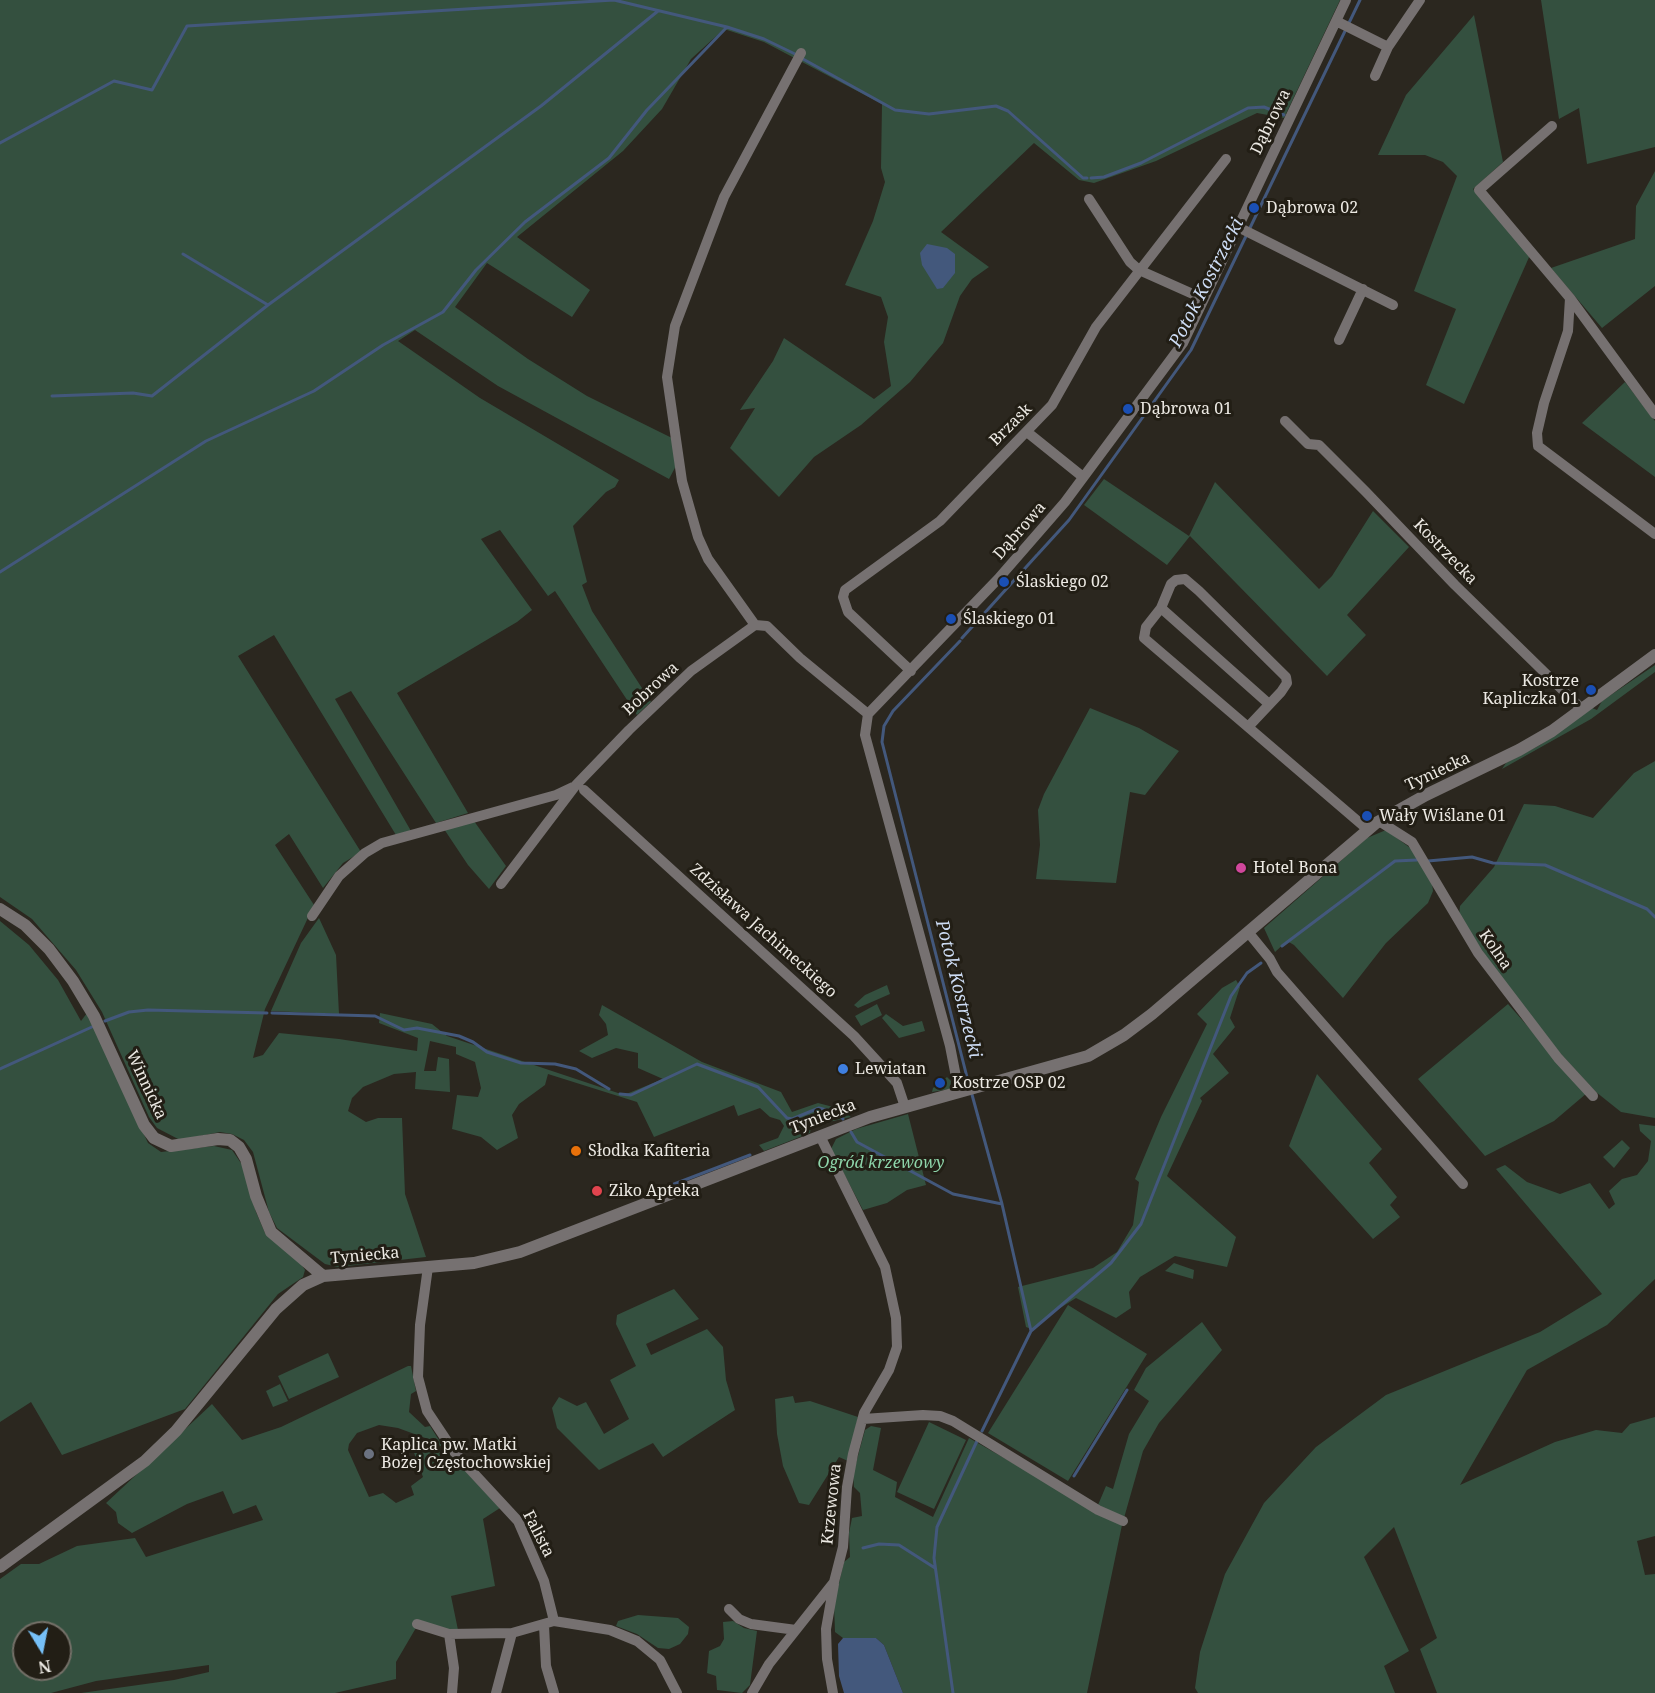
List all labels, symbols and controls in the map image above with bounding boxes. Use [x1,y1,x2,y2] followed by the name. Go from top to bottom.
[1247,86,1295,158] street label: Dąbrowa
[1266,198,1358,218] place label: Dąbrowa 02
[1247,201,1261,215] marker: Dąbrowa 02
[1165,215,1249,351] water label: Potok Kostrzecki
[1140,399,1232,419] place label: Dąbrowa 01
[986,400,1036,450] street label: Brzask
[1121,402,1135,416] marker: Dąbrowa 01
[990,498,1050,564] street label: Dąbrowa
[1409,515,1481,589] street label: Kostrzecka
[1016,572,1109,592] place label: Ślaskiego 02
[997,575,1011,589] marker: Ślaskiego 02
[963,609,1056,629] place label: Ślaskiego 01
[944,612,958,626] marker: Ślaskiego 01
[619,658,683,720] street label: Bobrowa
[1482,671,1579,709] place label: Kostrze Kapliczka 01
[1584,683,1598,697] marker: Kostrze Kapliczka 01
[1403,749,1473,795] street label: Tyniecka
[1379,806,1506,826] place label: Wały Wiślane 01
[1360,809,1374,823] marker: Wały Wiślane 01
[1253,858,1337,878] place label: Hotel Bona
[686,860,840,1002] street label: Zdzisława Jachimeckiego
[1234,861,1248,875] marker: Hotel Bona
[930,918,986,1060] water label: Potok Kostrzecki
[1474,926,1516,974] street label: Kolna
[122,1047,170,1123] street label: Winnicka
[855,1059,926,1079] place label: Lewiatan
[836,1062,850,1076] marker: Lewiatan
[952,1073,1066,1093] place label: Kostrze OSP 02
[933,1076,947,1090] marker: Kostrze OSP 02
[787,1096,859,1138] street label: Tyniecka
[588,1141,710,1161] place label: Słodka Kafiteria
[569,1144,583,1158] marker: Słodka Kafiteria
[817,1153,945,1173] park label: Ogród krzewowy
[609,1181,700,1201] place label: Ziko Apteka
[590,1184,604,1198] marker: Ziko Apteka
[330,1243,400,1269] street label: Tyniecka
[381,1435,551,1473] place label: Kaplica pw. Matki Bożej Częstochowskiej
[362,1447,376,1461] marker: Kaplica pw. Matki Bożej Częstochowskiej
[818,1463,846,1545] street label: Krzewowa
[518,1507,558,1561] street label: Falista
[12,1621,72,1681] north arrow
[37,1655,53,1679] text: N

